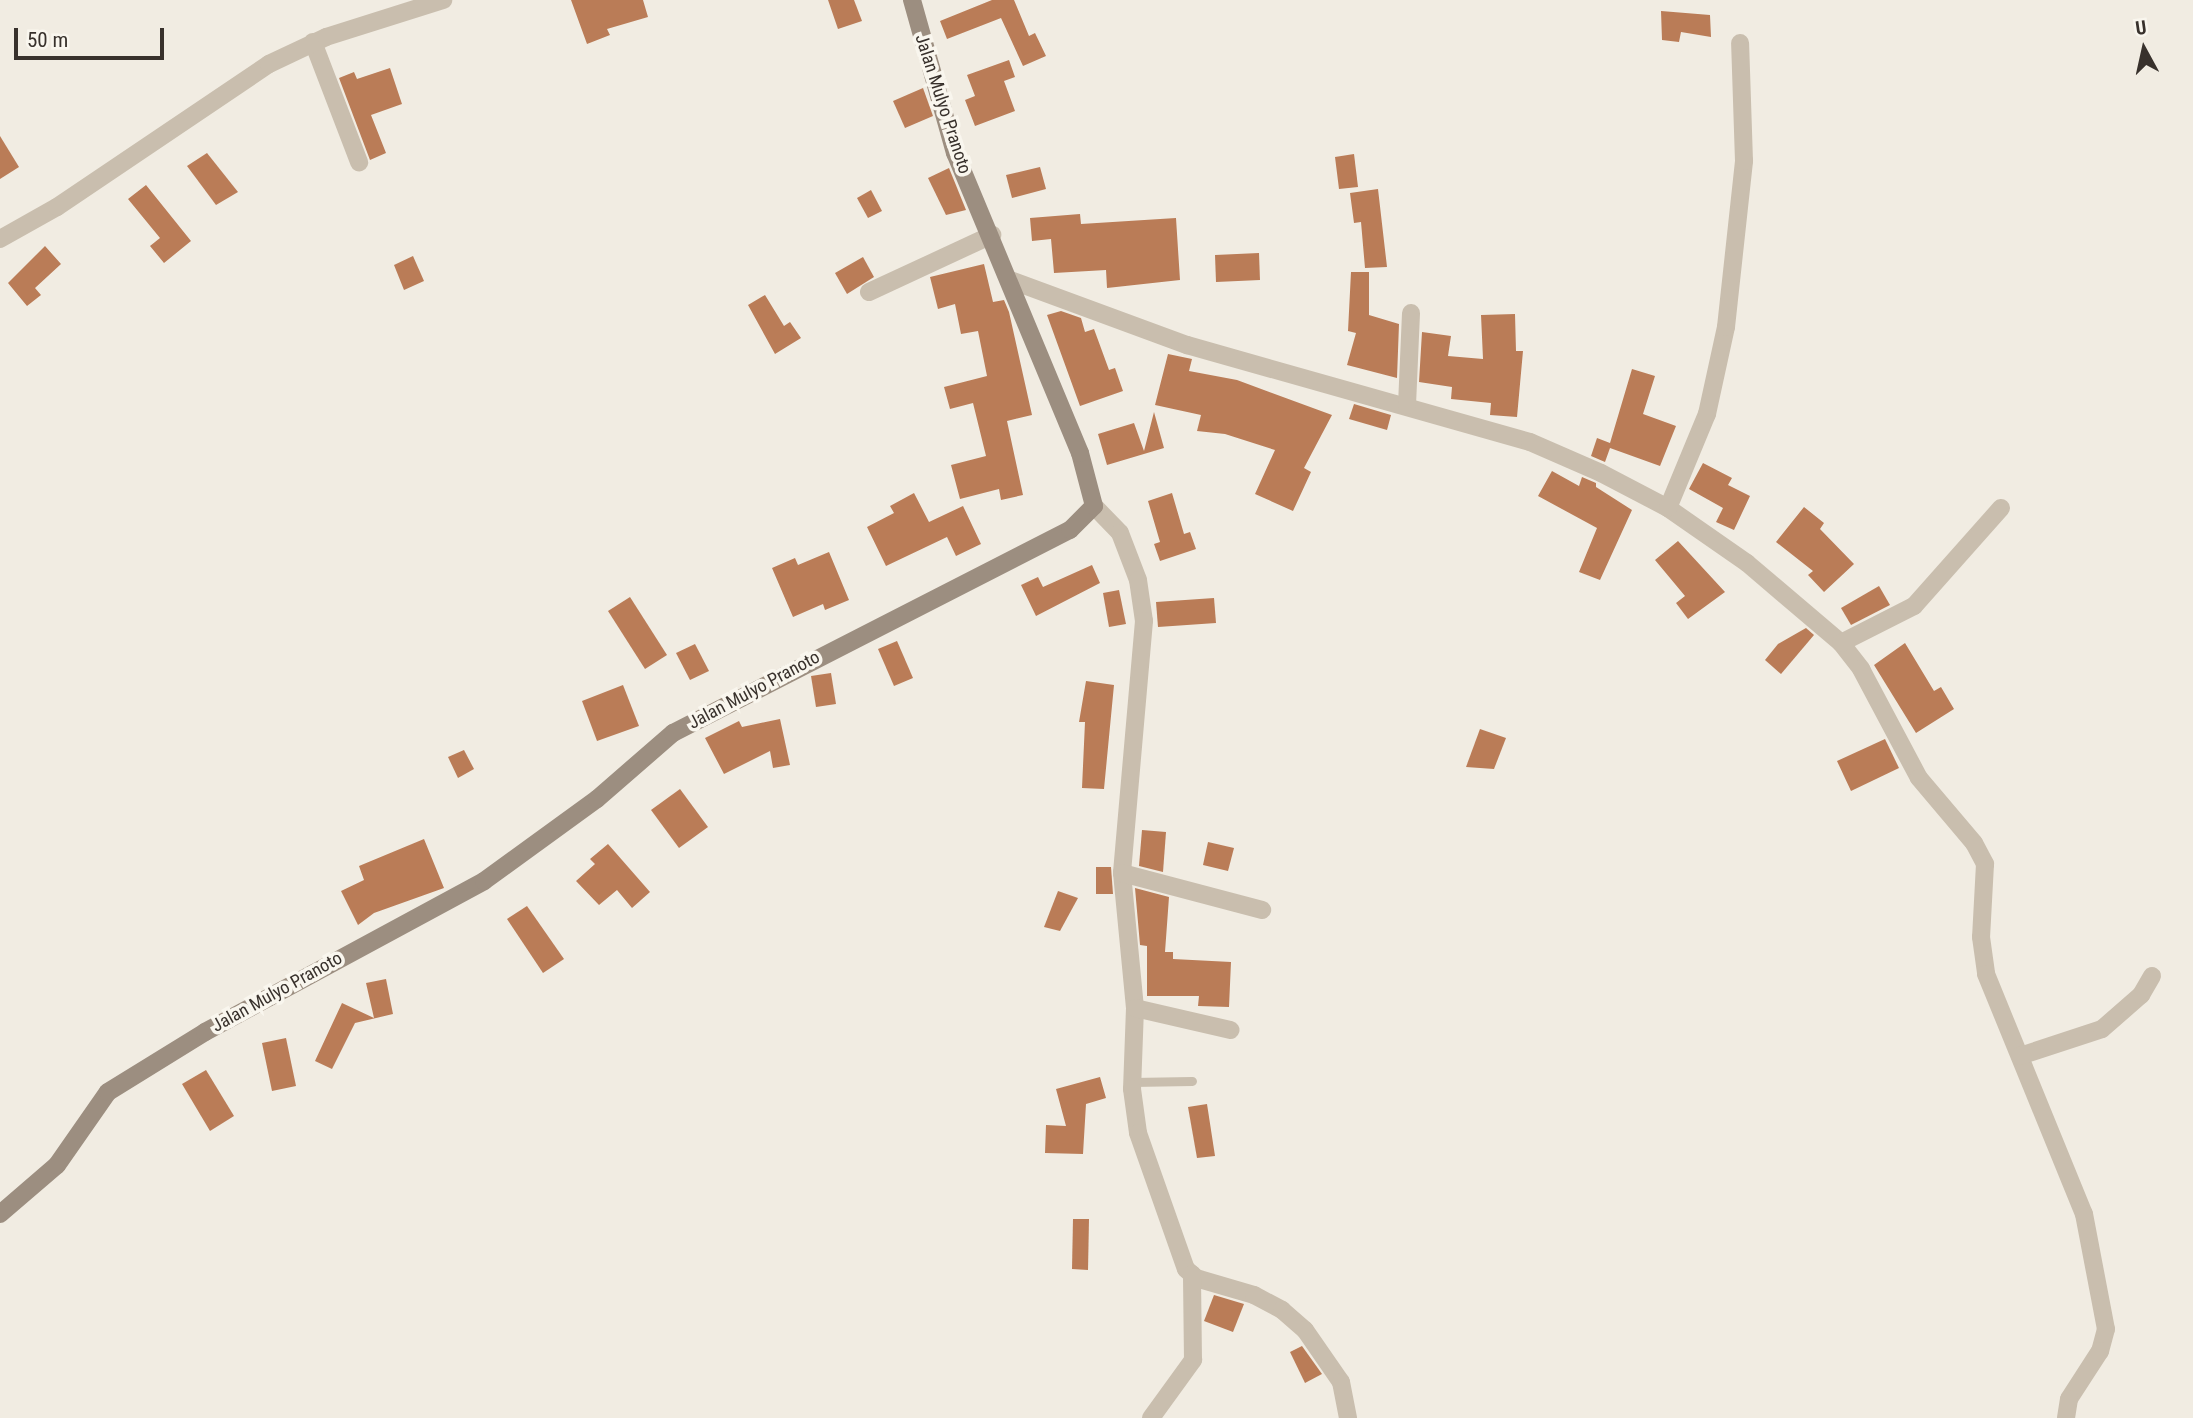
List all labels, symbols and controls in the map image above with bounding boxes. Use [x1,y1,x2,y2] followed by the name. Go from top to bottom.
[18,14,168,58] scale bar
[2109,14,2179,84] north arrow
[2134,16,2148,40] text: U
[27,28,68,52] text: 50 m
[910,31,976,177] street label: Jalan Mulyo Pranoto
[685,646,823,734] street label: Jalan Mulyo Pranoto
[208,947,346,1037] street label: Jalan Mulyo Pranoto

